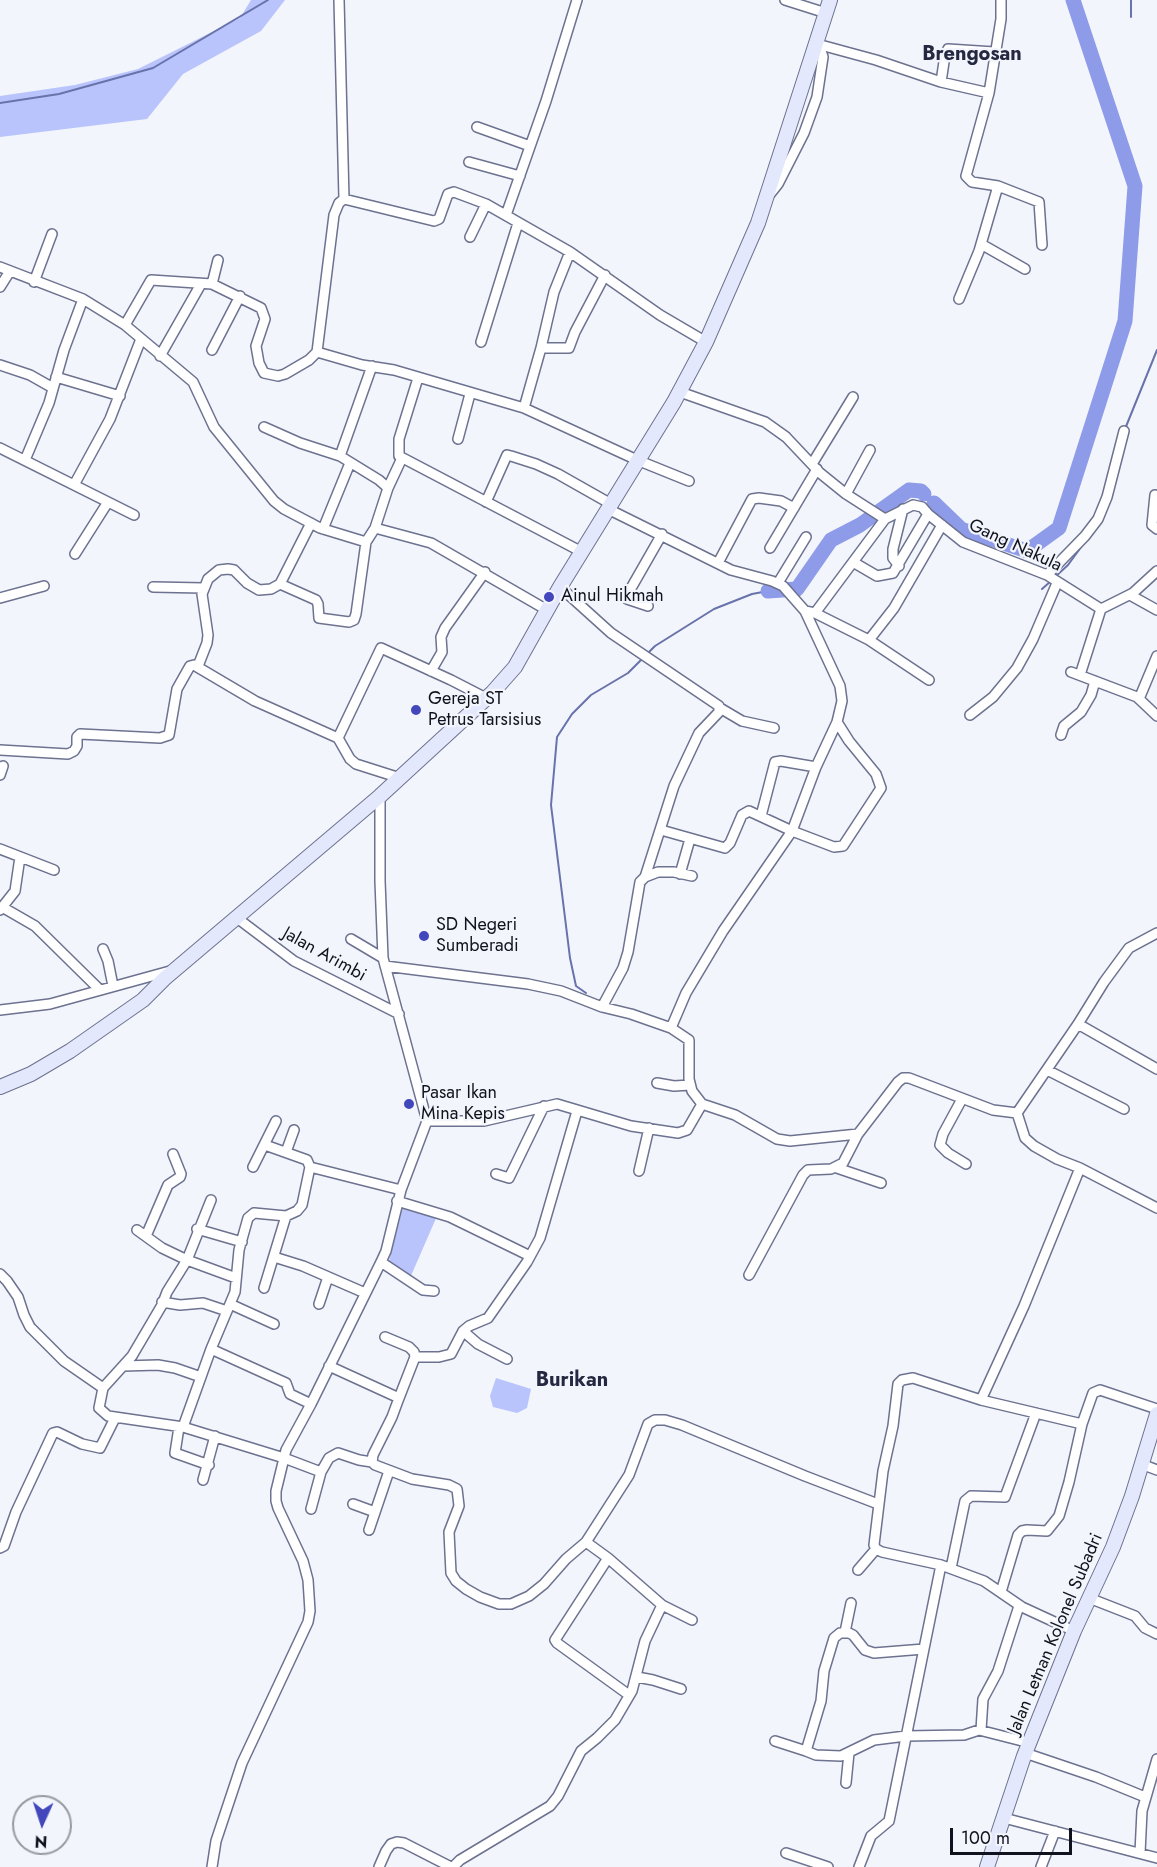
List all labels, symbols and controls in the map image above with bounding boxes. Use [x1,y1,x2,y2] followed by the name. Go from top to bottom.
[922,43,1022,67] district label: Brengosan
[965,515,1065,577] street label: Gang Nakula
[561,586,664,608] place label: Ainul Hikmah
[542,590,556,604] marker: Ainul Hikmah
[428,689,541,732] place label: Gereja ST Petrus Tarsisius
[409,703,423,717] marker: Gereja ST Petrus Tarsisius
[436,915,519,958] place label: SD Negeri Sumberadi
[278,923,370,987] street label: Jalan Arimbi
[417,929,431,943] marker: SD Negeri Sumberadi
[421,1083,505,1126] place label: Pasar Ikan Mina Kepis
[402,1097,416,1111] marker: Pasar Ikan Mina Kepis
[536,1369,608,1393] district label: Burikan
[1004,1530,1108,1738] street label: Jalan Letnan Kolonel Subadri
[12,1795,72,1855] north arrow
[953,1816,1074,1854] scale bar
[961,1825,1010,1851] text: 100 m
[34,1830,48,1853] text: N

